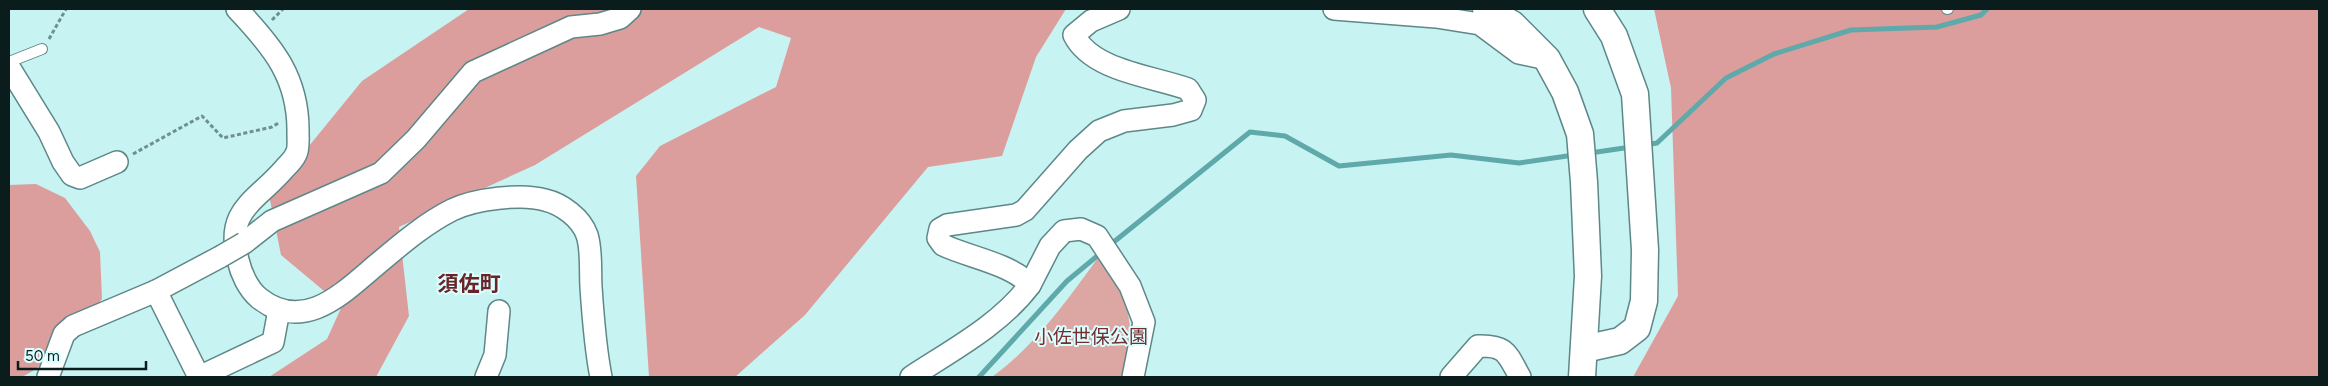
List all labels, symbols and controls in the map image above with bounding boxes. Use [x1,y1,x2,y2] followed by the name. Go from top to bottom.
[438,271,501,296] district label: 須佐町
[1034,325,1148,348] park label: 小佐世保公園
[18,338,145,370] scale bar
[25,347,60,365] text: 50 m

